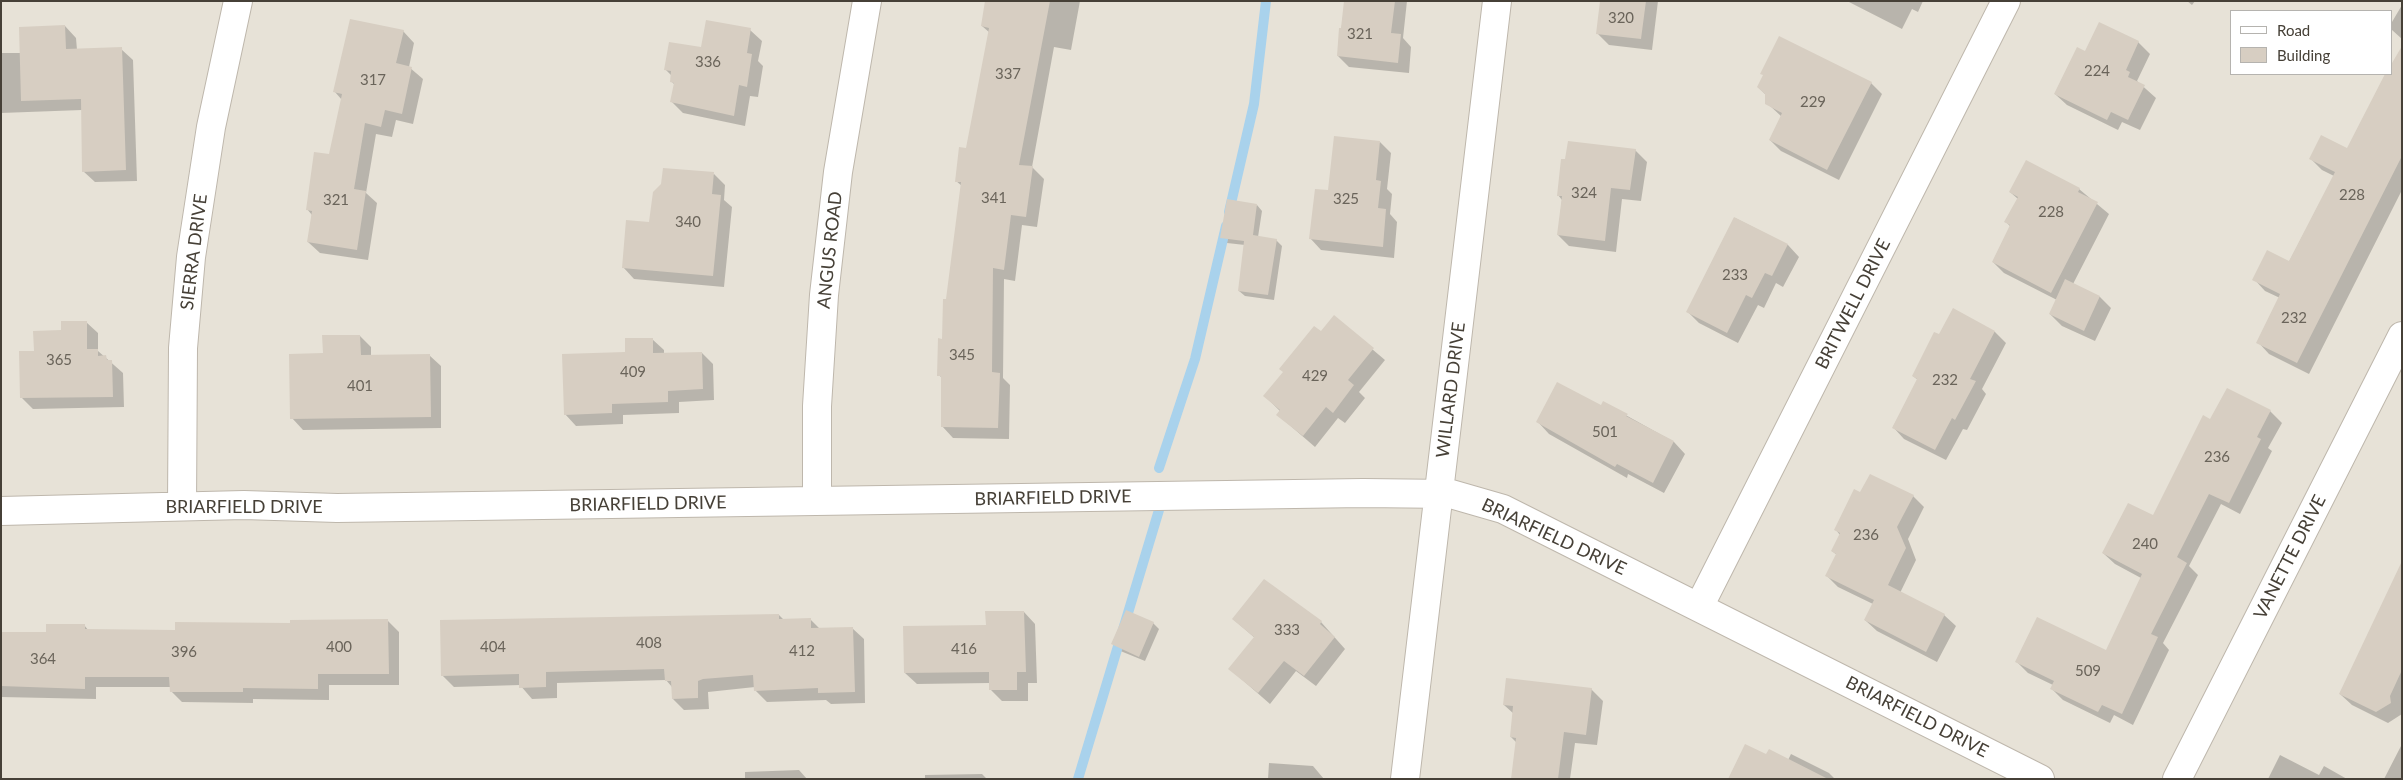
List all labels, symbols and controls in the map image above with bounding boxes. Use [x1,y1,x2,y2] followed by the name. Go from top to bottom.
[1608,9,1634,27] house number: 320
[2230,10,2393,75] legend
[2277,21,2310,39] text: Road
[1347,25,1373,43] house number: 321
[2277,46,2330,64] text: Building
[695,53,721,71] house number: 336
[2084,62,2110,80] house number: 224
[995,65,1021,83] house number: 337
[360,71,386,89] house number: 317
[1800,93,1826,111] house number: 229
[1571,184,1597,202] house number: 324
[2339,186,2365,204] house number: 228
[981,189,1007,207] house number: 341
[813,190,847,310] street label: ANGUS ROAD
[1333,190,1359,208] house number: 325
[323,191,349,209] house number: 321
[176,193,212,311] street label: SIERRA DRIVE
[2038,203,2064,221] house number: 228
[675,213,701,231] house number: 340
[1811,235,1895,373] street label: BRITWELL DRIVE
[1722,266,1748,284] house number: 233
[2281,309,2307,327] house number: 232
[1432,321,1470,459] street label: WILLARD DRIVE
[949,346,975,364] house number: 345
[46,351,72,369] house number: 365
[620,363,646,381] house number: 409
[1302,367,1328,385] house number: 429
[1932,371,1958,389] house number: 232
[347,377,373,395] house number: 401
[1592,423,1618,441] house number: 501
[2204,448,2230,466] house number: 236
[974,486,1132,510] street label: BRIARFIELD DRIVE
[2249,491,2331,623] street label: VANETTE DRIVE
[569,492,727,516] street label: BRIARFIELD DRIVE
[1478,494,1630,580] street label: BRIARFIELD DRIVE
[165,496,323,518] street label: BRIARFIELD DRIVE
[1853,526,1879,544] house number: 236
[2132,535,2158,553] house number: 240
[1274,621,1300,639] house number: 333
[636,634,662,652] house number: 408
[326,638,352,656] house number: 400
[480,638,506,656] house number: 404
[951,640,977,658] house number: 416
[789,642,815,660] house number: 412
[171,643,197,661] house number: 396
[30,650,56,668] house number: 364
[2075,662,2101,680] house number: 509
[1842,672,1992,762] street label: BRIARFIELD DRIVE

